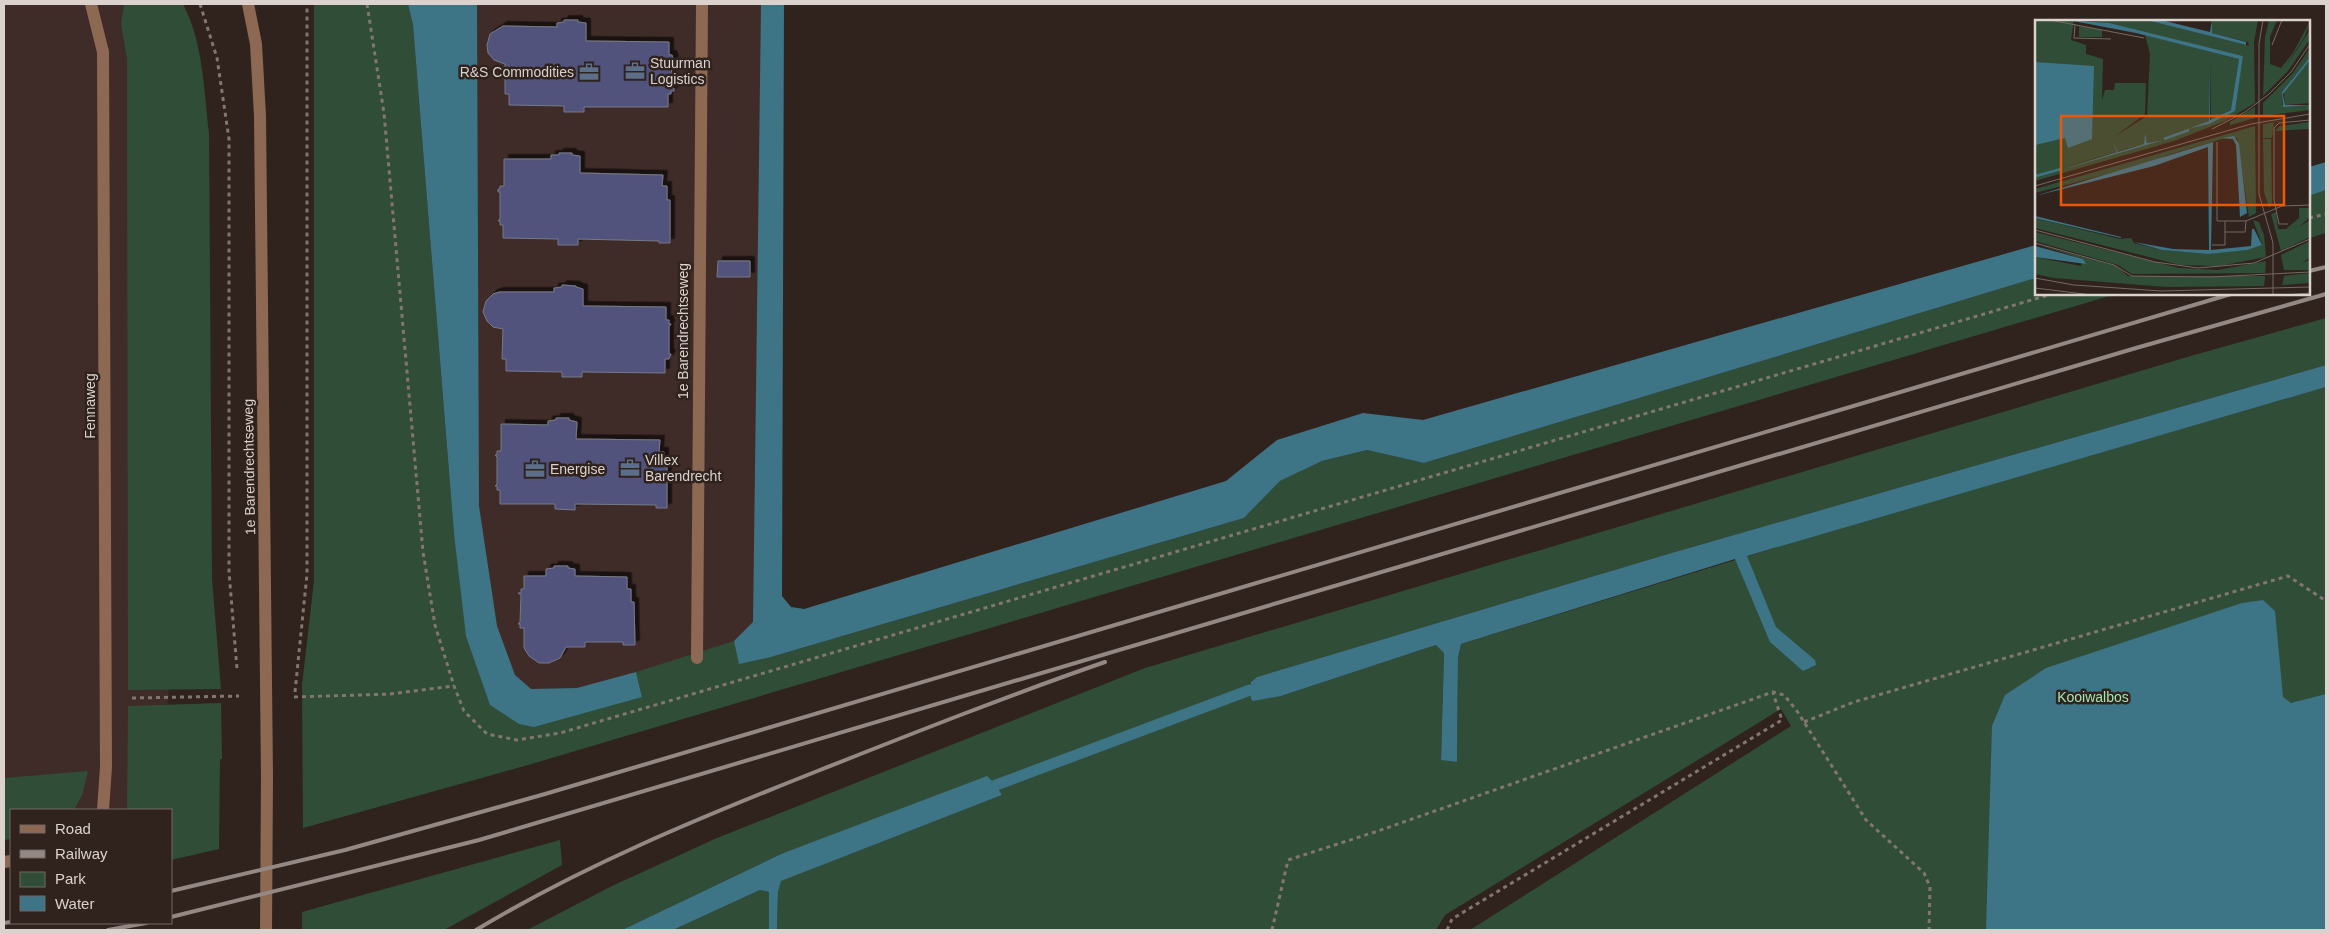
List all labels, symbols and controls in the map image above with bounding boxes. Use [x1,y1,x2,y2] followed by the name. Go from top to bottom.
[2035,20,2310,295] inset map
[650,55,711,87] place label: Stuurman Logistics
[624,60,646,82] office icon: Stuurman Logistics
[578,61,600,83] office icon: R&S Commodities
[460,64,574,80] place label: R&S Commodities
[675,263,691,399] street label: 1e Barendrechtseweg
[82,373,98,439] street label: Fennaweg
[240,399,258,535] street label: 1e Barendrechtseweg
[645,452,721,484] place label: Villex Barendrecht
[619,457,641,479] office icon: Villex Barendrecht
[524,458,546,480] office icon: Energise
[550,461,605,477] place label: Energise
[2057,689,2129,705] park label: Kooiwalbos
[10,809,172,924] legend
[55,820,91,837] text: Road
[55,845,108,862] text: Railway
[55,870,86,887] text: Park
[55,895,94,912] text: Water

